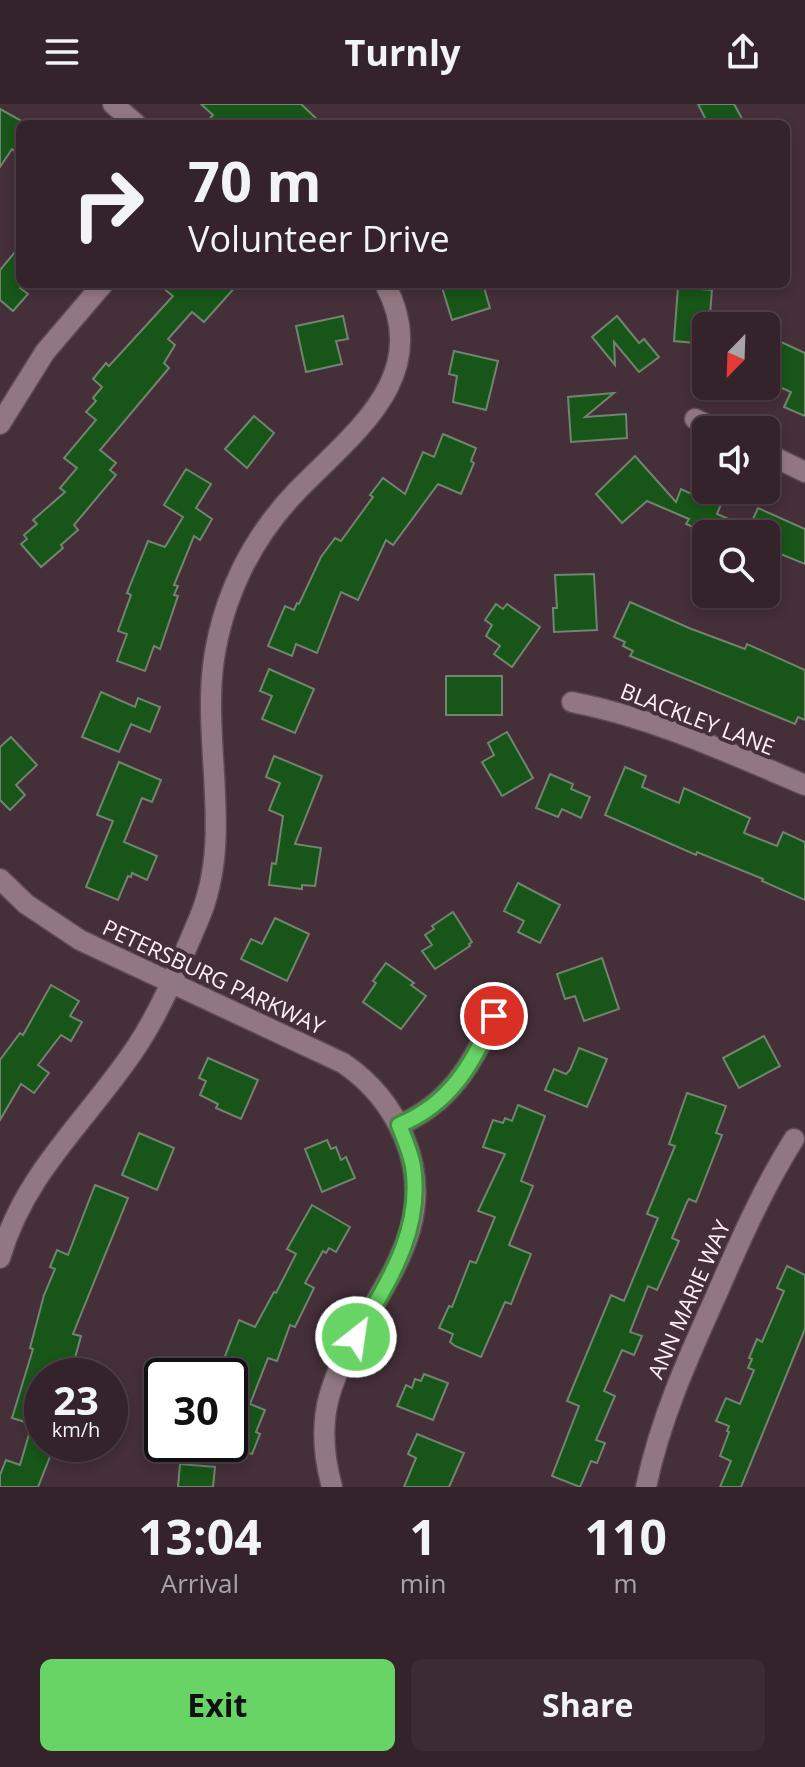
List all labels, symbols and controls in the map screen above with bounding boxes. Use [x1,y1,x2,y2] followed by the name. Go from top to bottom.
[345,28,460,77] text: Turnly
[40,30,84,74] icon: menu
[721,30,765,74] icon: share
[188,142,322,218] text: 70 m
[56,152,160,256] icon: right
[188,214,450,263] text: Volunteer Drive
[692,312,780,400] north arrow
[692,312,780,608] map controls
[692,416,780,504] button: sound
[692,520,780,608] button: search
[617,675,779,761] street label: BLACKLEY LANE
[98,911,330,1041] street label: PETERSBURG PARKWAY
[460,982,528,1050] pin
[472,994,516,1038] icon: arrive
[640,1214,737,1383] street label: ANN MARIE WAY
[314,1295,398,1379] position arrow
[144,1358,248,1462] speed limit sign: 30
[53,1372,99,1427] text: 23
[52,1416,100,1443] text: km/h
[138,1504,262,1569] text: 13:04
[409,1504,437,1569] text: 1
[584,1504,667,1569] text: 110
[161,1565,239,1601] text: Arrival
[400,1565,446,1601] text: min
[614,1565,638,1601] text: m
[40,1659,395,1751] button: Exit
[411,1659,765,1751] button: Share

